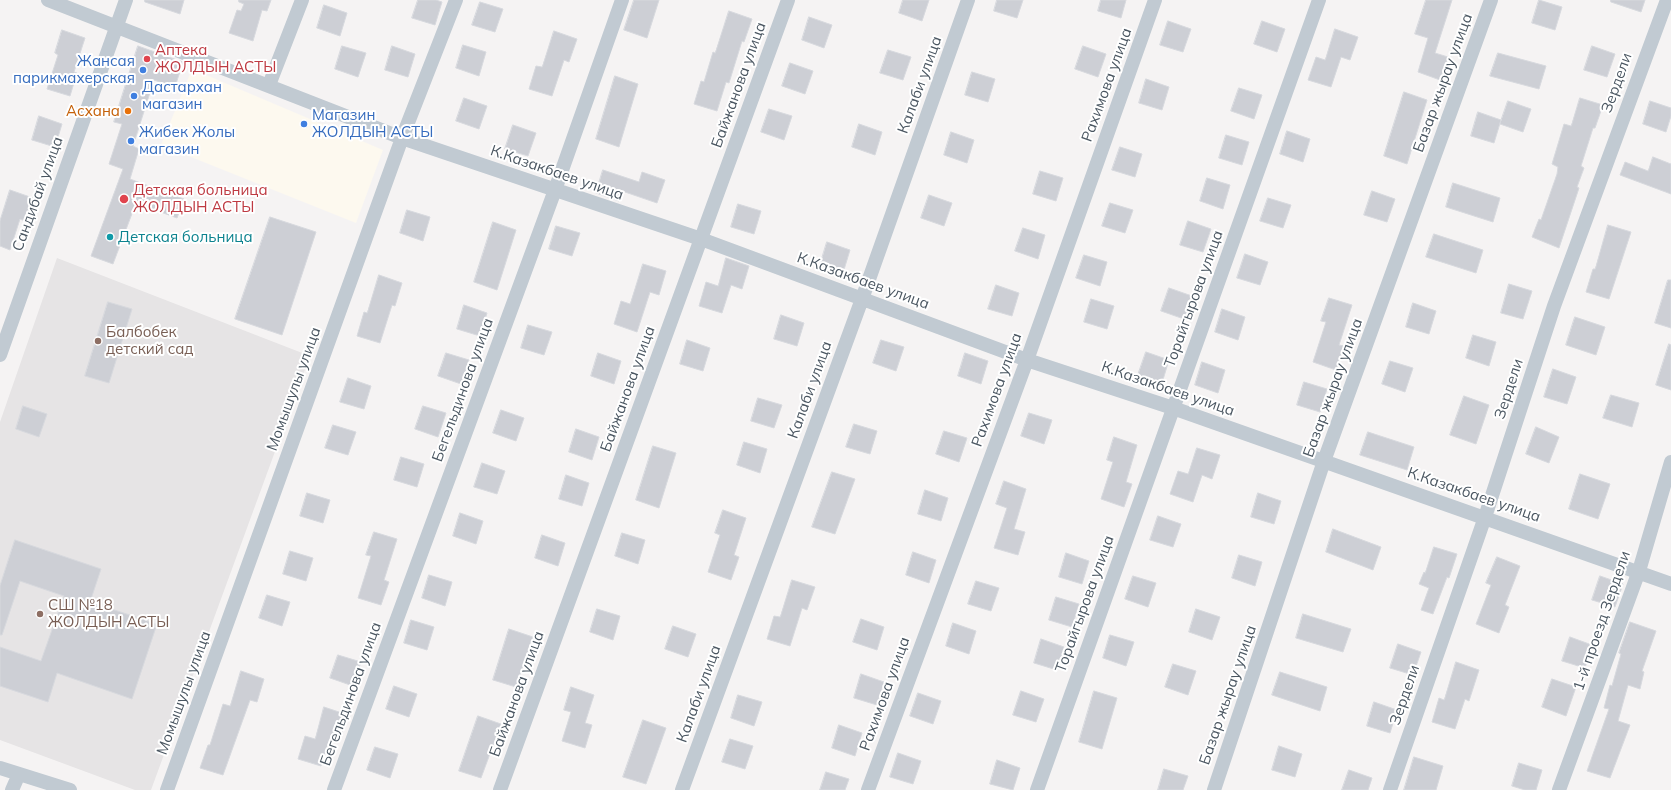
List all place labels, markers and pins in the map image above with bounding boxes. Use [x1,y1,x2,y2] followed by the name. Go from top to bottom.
[155,41,276,76] place label: Аптека ЖОЛДЫН АСТЫ
[13,52,135,87] place label: Жансая парикмахерская
[142,54,152,64] marker: Аптека ЖОЛДЫН АСТЫ
[138,65,148,75] marker: Жансая парикмахерская
[142,78,222,113] place label: Дастархан магазин
[129,91,139,101] marker: Дастархан магазин
[66,102,120,120] place label: Асхана
[123,106,133,116] marker: Асхана
[312,106,433,141] place label: Магазин ЖОЛДЫН АСТЫ
[299,119,309,129] marker: Магазин ЖОЛДЫН АСТЫ
[139,123,235,158] place label: Жибек Жолы магазин
[126,136,136,146] marker: Жибек Жолы магазин
[133,181,268,216] place label: Детская больница ЖОЛДЫН АСТЫ
[118,193,130,205] marker: Детская больница ЖОЛДЫН АСТЫ
[118,228,253,246] place label: Детская больница
[105,232,115,242] marker: Детская больница
[106,323,193,358] place label: Балбобек детский сад
[93,336,103,346] marker: Балбобек детский сад
[48,596,169,631] place label: СШ №18 ЖОЛДЫН АСТЫ
[35,609,45,619] marker: СШ №18 ЖОЛДЫН АСТЫ

